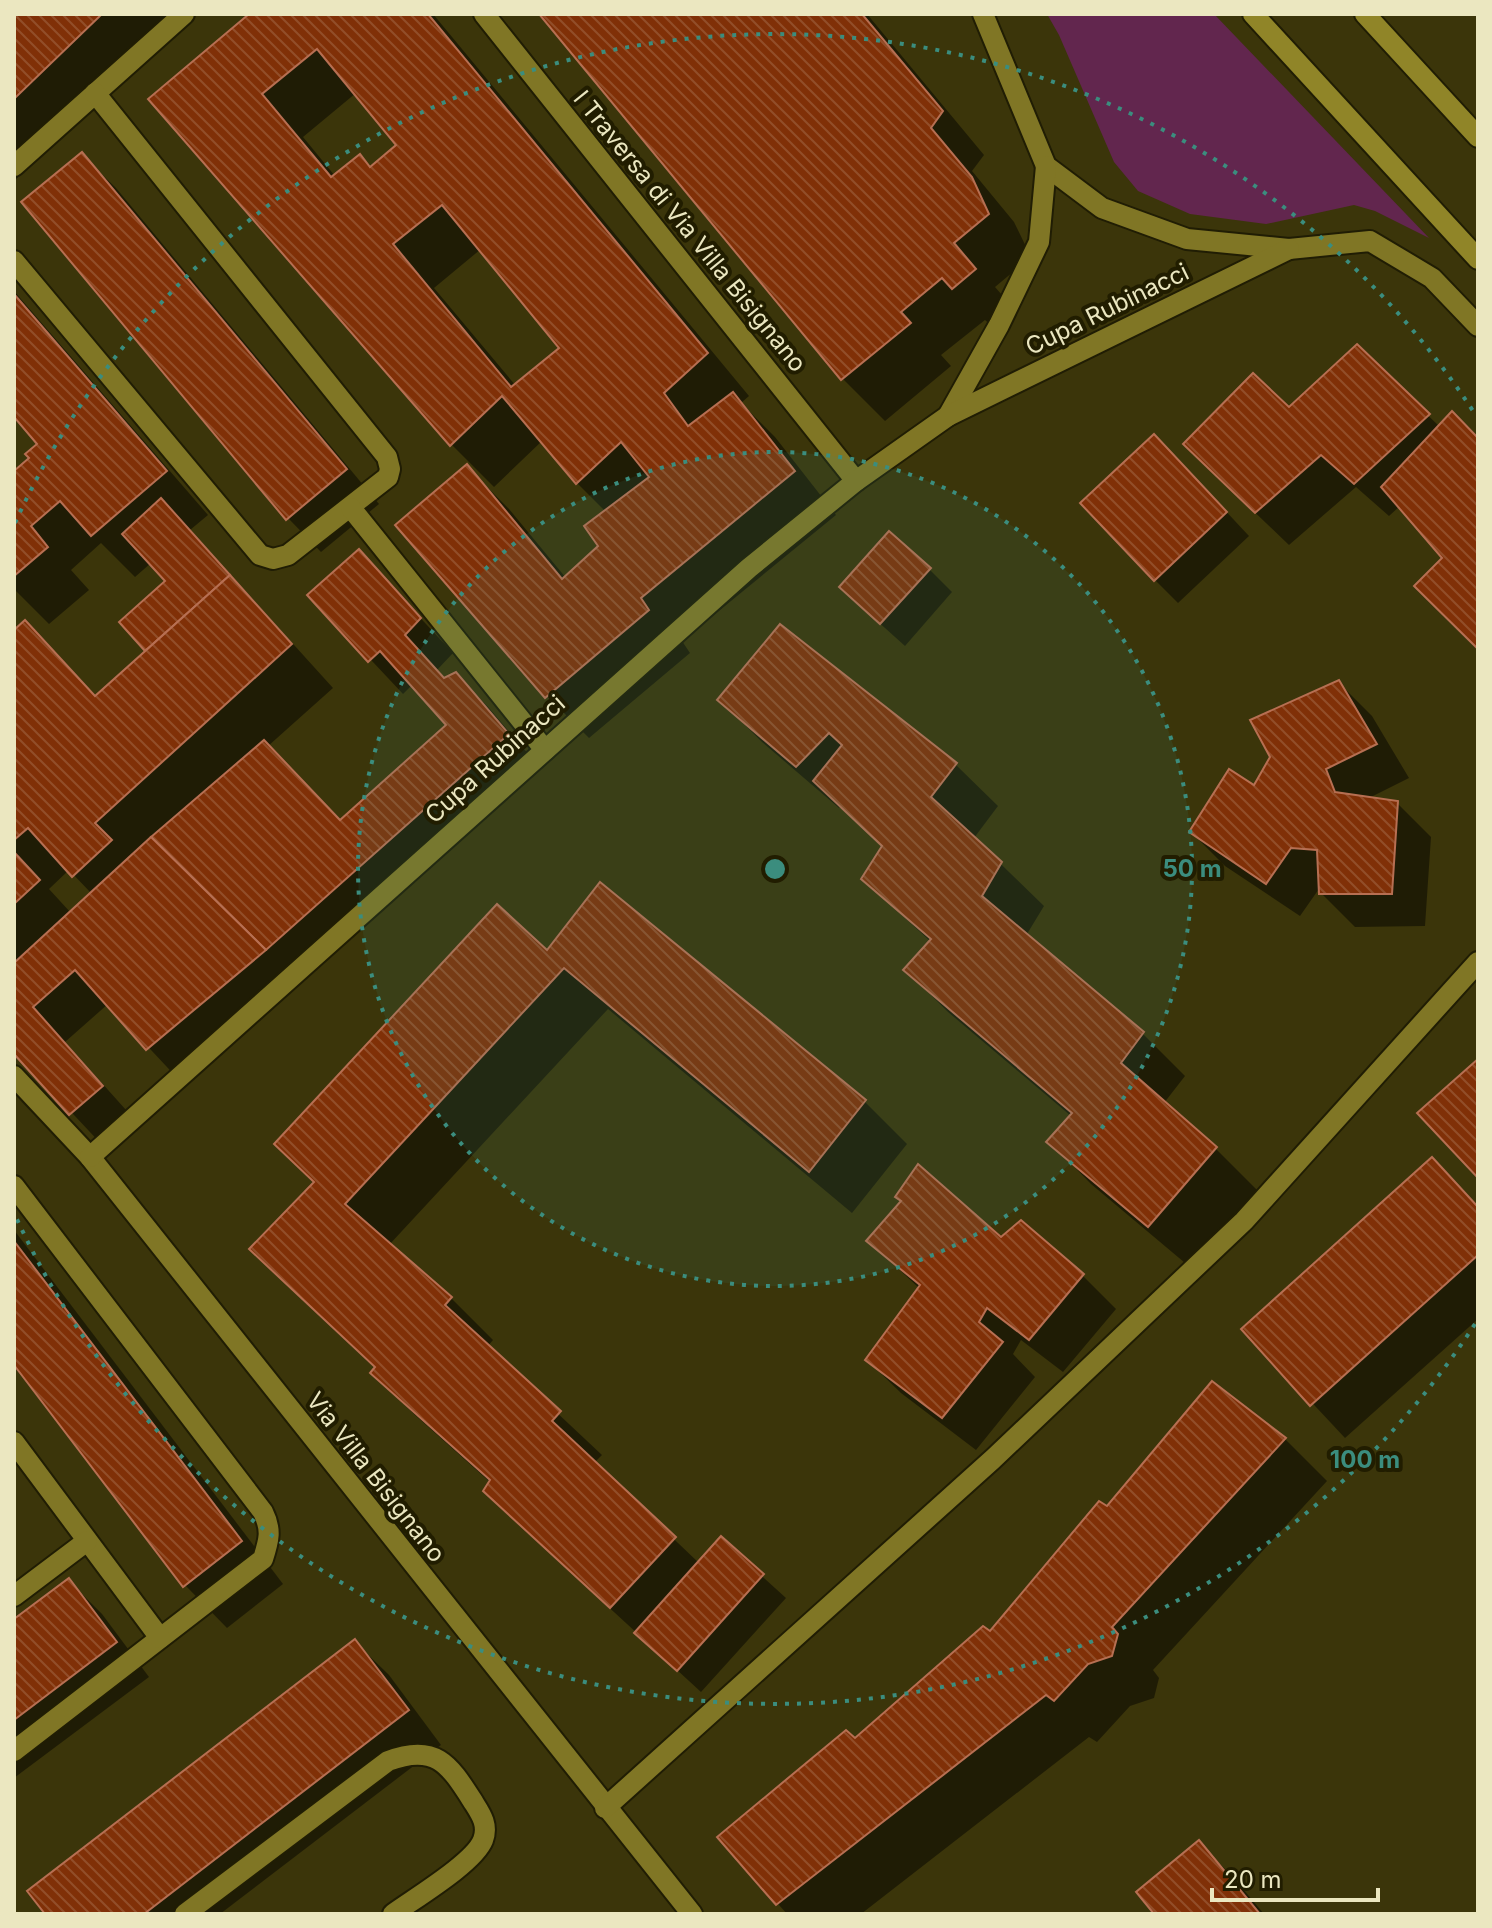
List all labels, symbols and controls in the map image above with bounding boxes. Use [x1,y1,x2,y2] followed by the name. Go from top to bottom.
[568,85,812,377] street label: I Traversa di Via Villa Bisignano
[1021,257,1193,361] street label: Cupa Rubinacci
[419,689,571,829] street label: Cupa Rubinacci
[1162,854,1222,883] text: 50 m
[761,855,789,883] centre of rings
[301,1386,451,1568] street label: Via Villa Bisignano
[1330,1445,1400,1474] text: 100 m
[1212,1852,1378,1902] scale bar
[1224,1865,1282,1894] text: 20 m

